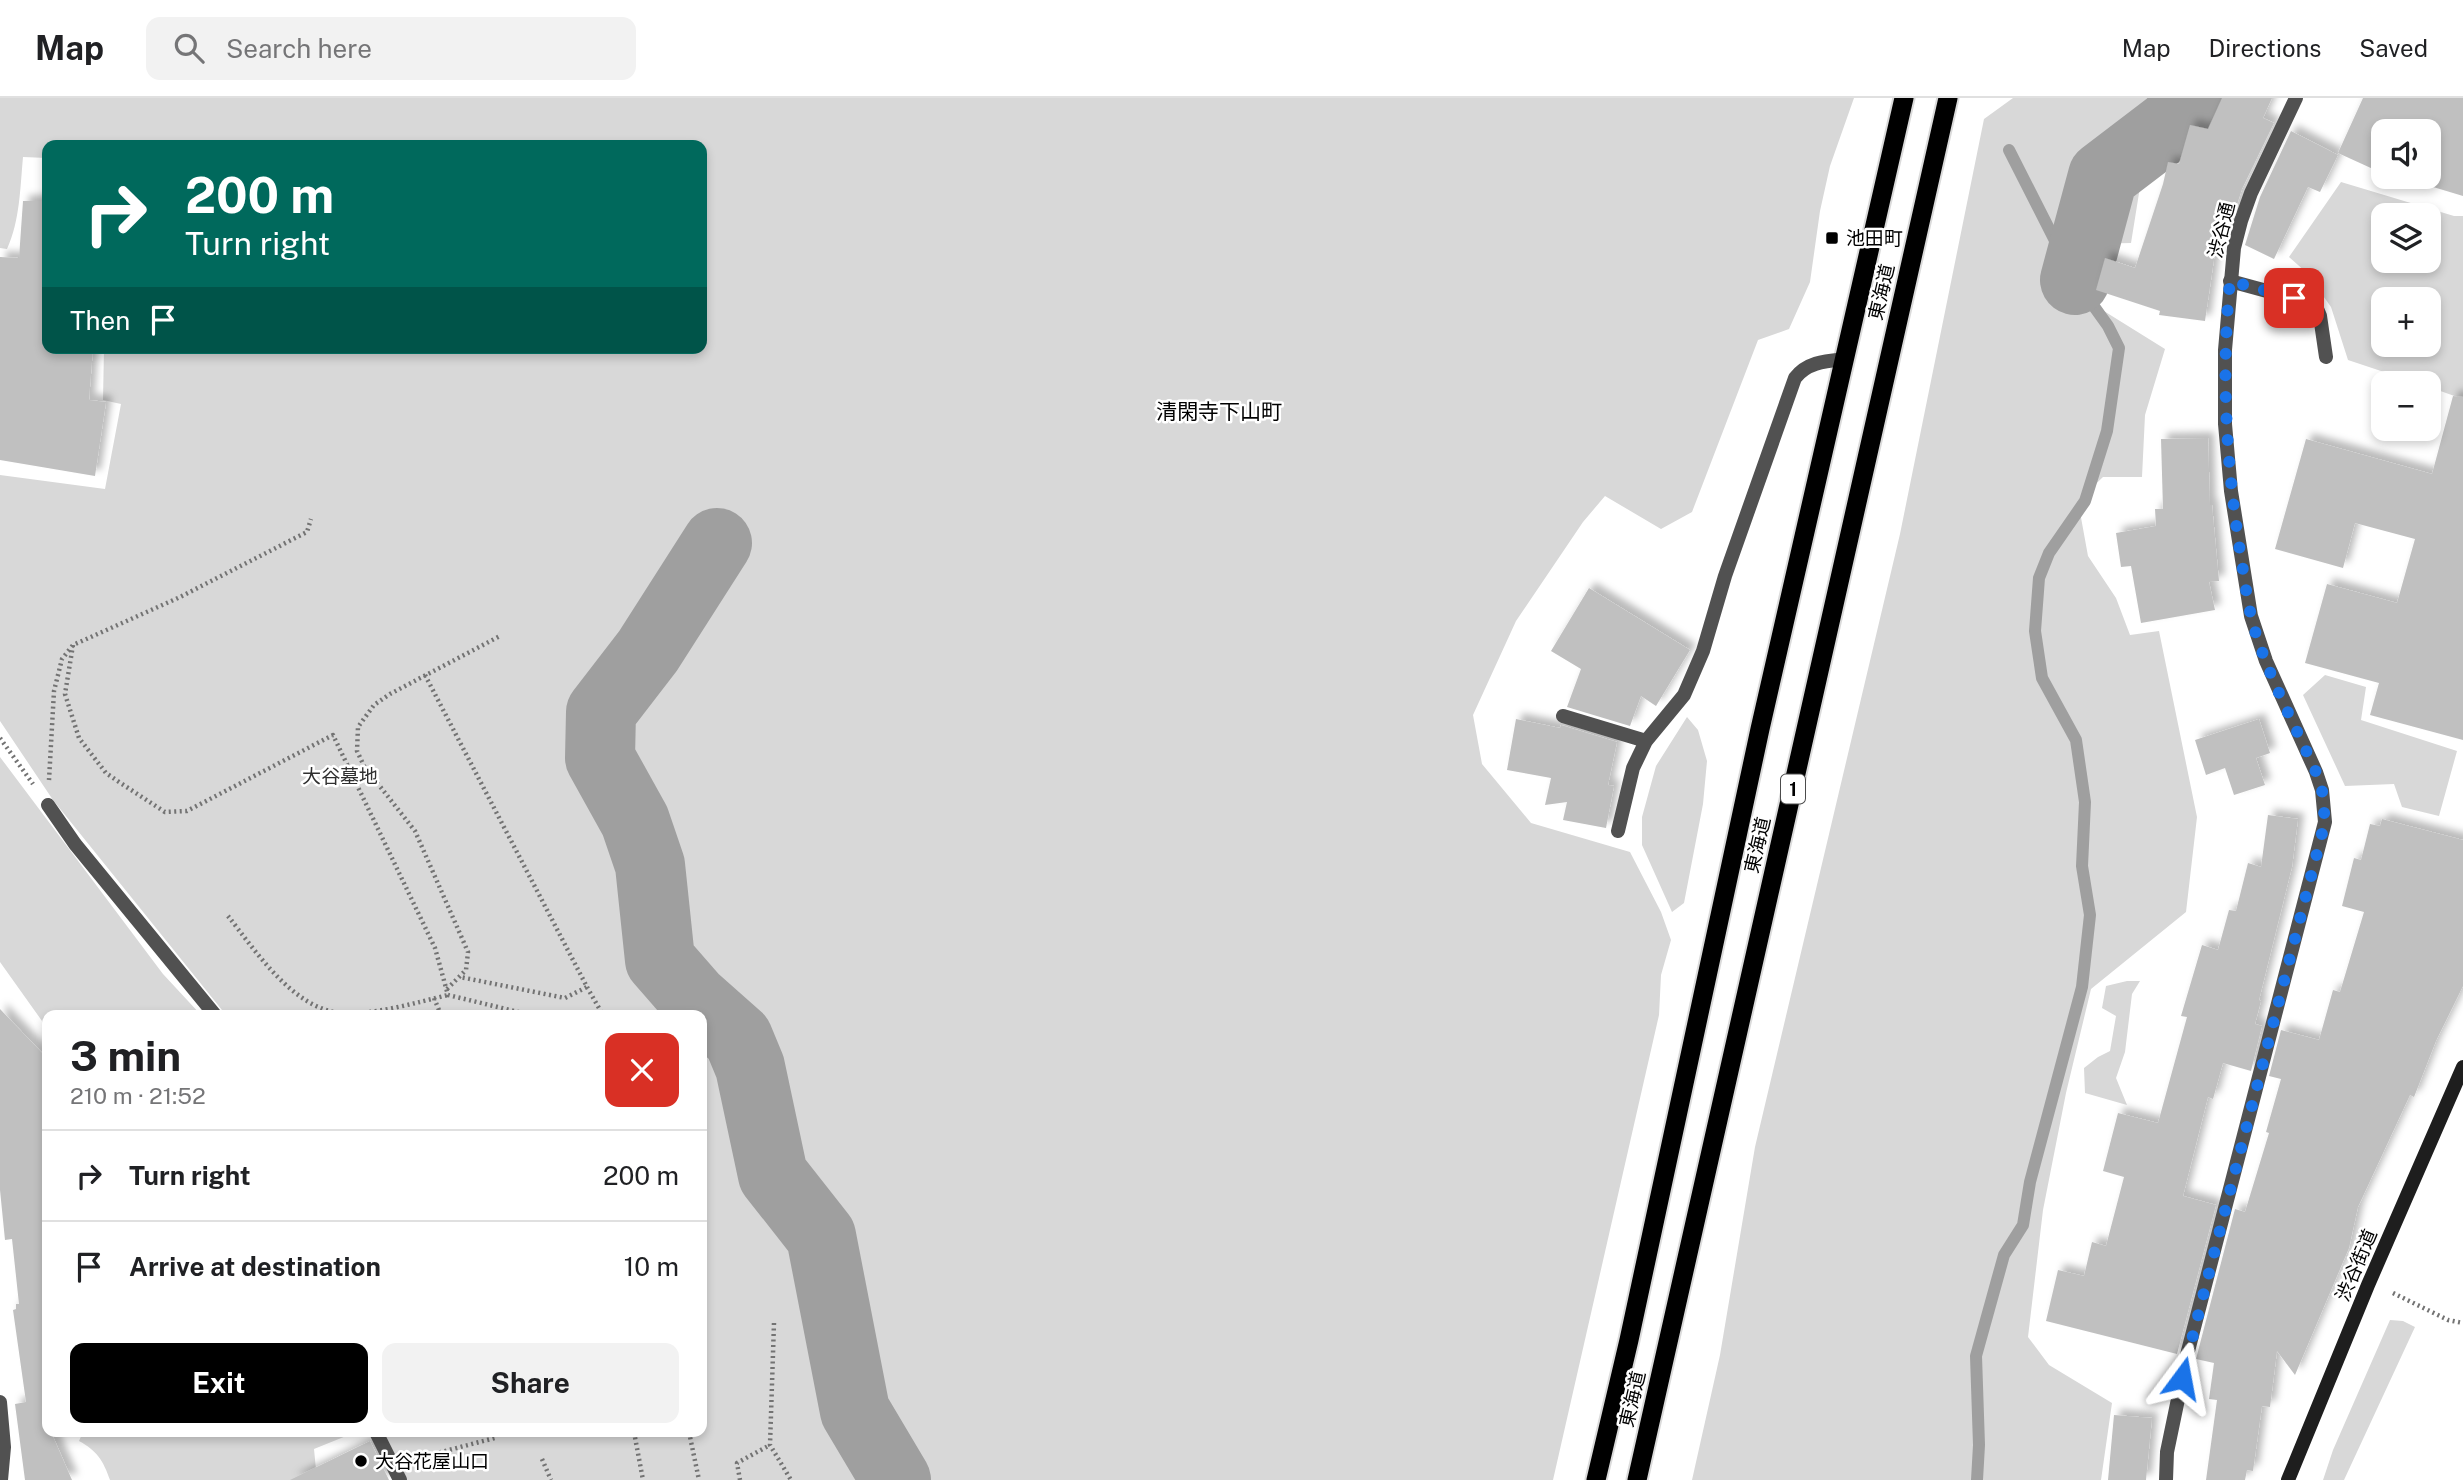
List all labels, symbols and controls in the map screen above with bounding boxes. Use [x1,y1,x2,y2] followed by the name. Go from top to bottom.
[146,17,636,80] search box
[35,29,104,67] text: Map
[170,29,208,67] icon: search
[226,33,372,64] text: Search here
[2122,34,2171,62] text: Map
[2209,34,2321,62] text: Directions
[2359,34,2428,62] text: Saved
[2371,119,2441,441] map controls
[2371,119,2441,189] button: sound
[185,166,334,224] text: 200 m
[70,168,161,259] icon: right
[2203,200,2239,260] street label: 渋谷通
[2371,203,2441,273] button: layers
[185,225,330,262] text: Turn right
[1846,227,1903,249] place label: 池田町
[1824,230,1840,246] marker: 池田町
[1864,262,1898,322] street label: 東海道
[2264,268,2324,328] pin
[2275,279,2313,317] icon: arrive
[2371,287,2441,357] button: +
[144,301,182,339] icon: arrive
[70,305,130,336] text: Then
[2371,371,2441,441] button: −
[1156,399,1282,424] district label: 清閑寺下山町
[302,765,378,787] park label: 大谷墓地
[1781,774,1805,804] road number: 1
[1740,815,1774,875] street label: 東海道
[70,1031,181,1080] text: 3 min
[605,1033,679,1107] button: close
[70,1082,206,1109] text: 210 m · 21:52
[70,1157,108,1195] icon: right
[129,1160,251,1191] text: Turn right
[603,1160,679,1191] text: 200 m
[2331,1226,2381,1304] street label: 渋谷街道
[70,1248,108,1286] icon: arrive
[129,1251,381,1282] text: Arrive at destination
[624,1251,679,1282] text: 10 m
[2145,1341,2219,1415] position arrow
[70,1343,368,1423] button: Exit
[382,1343,679,1423] button: Share
[1615,1369,1649,1429] street label: 東海道
[375,1450,489,1472] place label: 大谷花屋山口
[353,1453,369,1469] marker: 大谷花屋山口

